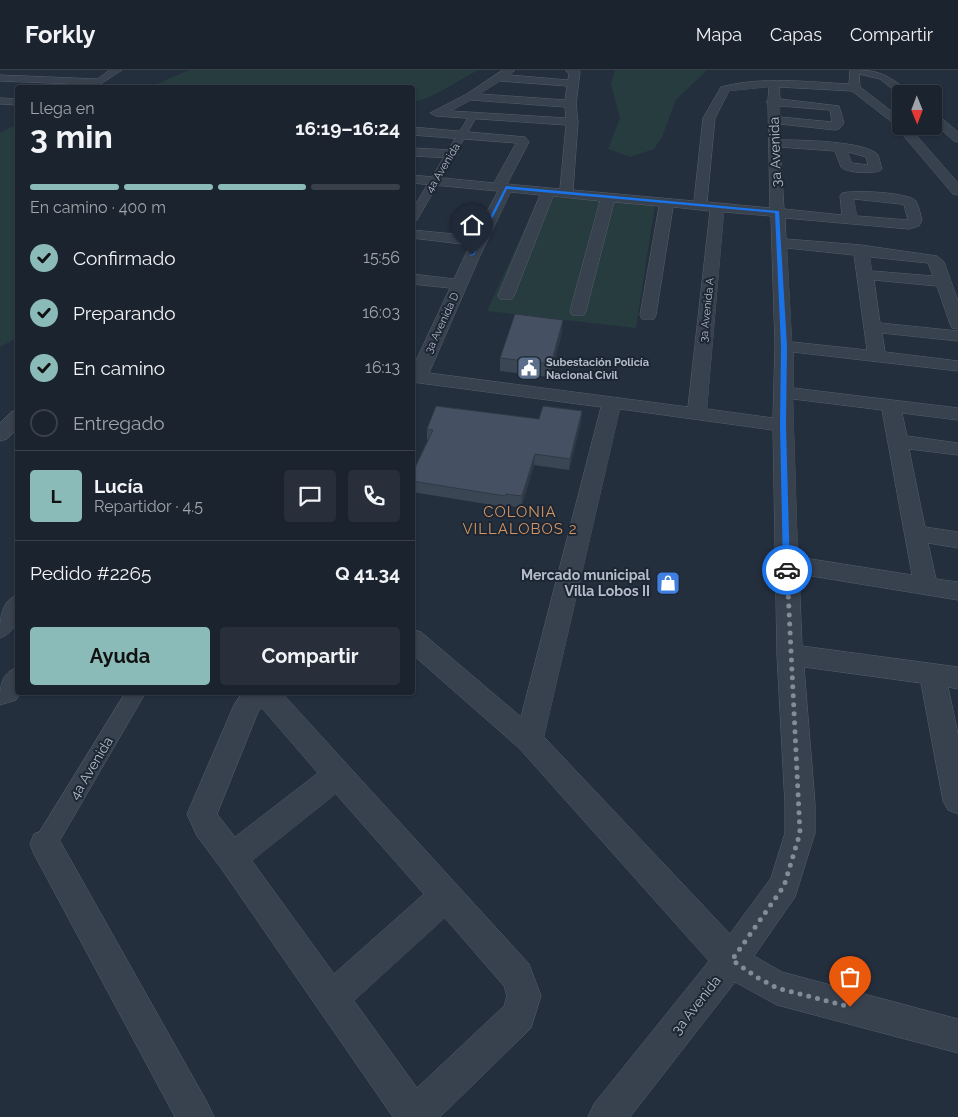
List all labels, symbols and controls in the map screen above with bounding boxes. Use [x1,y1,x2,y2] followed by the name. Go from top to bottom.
[25,20,95,49] text: Forkly
[696,24,742,45] text: Mapa
[770,24,822,45] text: Capas
[850,24,933,45] text: Compartir
[892,85,942,135] north arrow
[892,85,942,135] map controls
[30,99,94,118] text: Llega en
[295,117,400,139] text: 16:19–16:24
[766,117,784,187] street label: 3a Avenida
[30,118,113,155] text: 3 min
[423,141,463,195] street label: 4a Avenida
[30,198,166,217] text: En camino · 400 m
[451,204,493,255] pin
[458,211,486,239] icon: home
[30,244,58,272] icon: check
[73,247,176,269] text: Confirmado
[363,248,400,267] text: 15:56
[697,276,717,343] street label: 3a Avenida A
[422,290,462,356] street label: 3a Avenida D
[30,299,58,327] icon: check
[73,302,176,324] text: Preparando
[362,303,400,322] text: 16:03
[30,354,58,382] icon: check
[516,355,542,381] public building icon: Subestación Policía Nacional Civil
[546,356,649,382] place label: Subestación Policía Nacional Civil
[73,357,165,379] text: En camino
[365,358,400,377] text: 16:13
[73,412,165,434] text: Entregado
[284,470,336,522] button: chat
[348,470,400,522] button: phone
[94,475,143,497] text: Lucía
[50,485,62,507] text: L
[94,497,203,516] text: Repartidor · 4.5
[462,503,578,538] district label: COLONIA VILLALOBOS 2
[762,545,812,595] courier
[773,556,801,584] icon: car
[30,562,151,584] text: Pedido #2265
[335,562,400,584] text: Q 41.34
[521,567,651,599] place label: Mercado municipal Villa Lobos II
[655,570,681,596] shop icon: Mercado municipal Villa Lobos II
[30,627,210,685] button: Ayuda
[220,627,400,685] button: Compartir
[66,734,116,802] street label: 4a Avenida
[829,956,871,1007] pin
[836,963,864,991] icon: bag
[668,972,724,1038] street label: 3a Avenida

